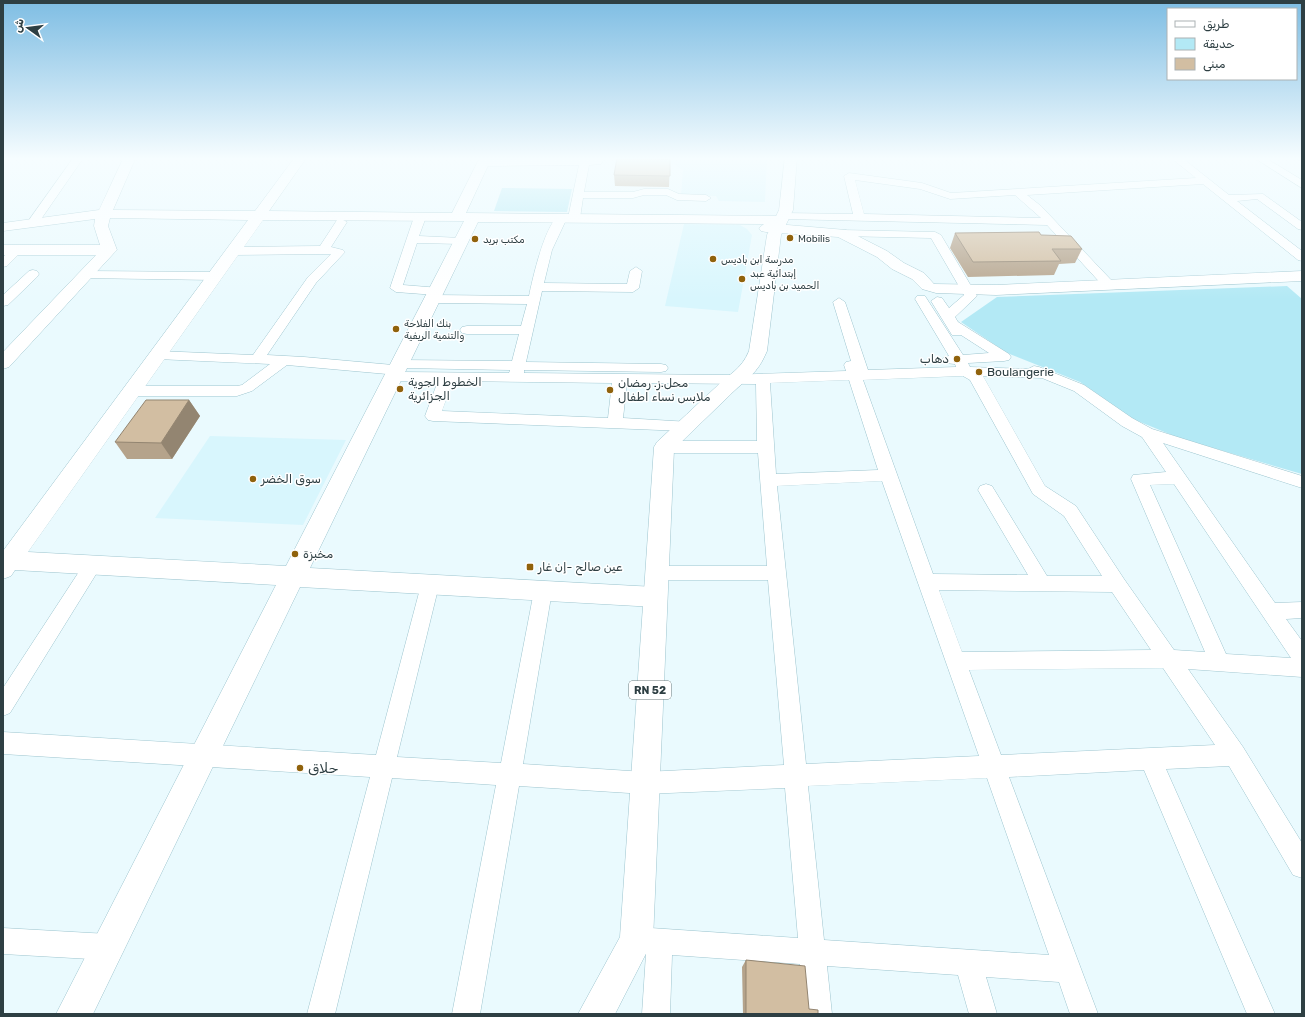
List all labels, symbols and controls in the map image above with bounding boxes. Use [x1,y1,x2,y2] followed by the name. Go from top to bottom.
[8,8,48,48] north arrow
[1167,8,1297,80] legend
[11,17,27,34] text: ش
[1203,17,1229,32] text: طريق
[1203,37,1235,51] text: حديقة
[1203,57,1226,72] text: مبنى
[785,233,795,243] marker: Mobilis
[798,233,830,245] place label: Mobilis
[470,234,480,244] marker: مكتب بريد
[483,234,525,246] place label: مكتب بريد
[708,254,718,264] marker: مدرسة ابن باديس
[721,254,794,266] place label: مدرسة ابن باديس
[750,268,819,292] place label: إبتدائية عبد الحميد بن باديس
[737,274,747,284] marker: إبتدائية عبد الحميد بن باديس
[404,318,465,342] place label: بنك الفلاحة والتنمية الريفية
[391,324,401,334] marker: بنك الفلاحة والتنمية الريفية
[920,352,949,366] place label: دهاب
[952,354,962,364] marker: دهاب
[987,365,1054,379] place label: Boulangerie
[974,367,984,377] marker: Boulangerie
[408,375,482,404] place label: الخطوط الجوية الجزائرية
[618,376,711,404] place label: محل.ز. رمضان ملابس نساء اطفال
[395,384,405,394] marker: الخطوط الجوية الجزائرية
[605,385,615,395] marker: محل.ز. رمضان ملابس نساء اطفال
[260,472,321,487] place label: سوق الخضر
[248,474,258,484] marker: سوق الخضر
[303,547,333,562] place label: مخبزة
[290,549,300,559] marker: مخبزة
[537,560,623,576] place label: عين صالح -إن غار
[525,562,535,572] marker: عين صالح -إن غار
[629,681,671,699] road number: RN 52
[308,760,338,777] place label: حلاق
[295,763,305,773] marker: حلاق

